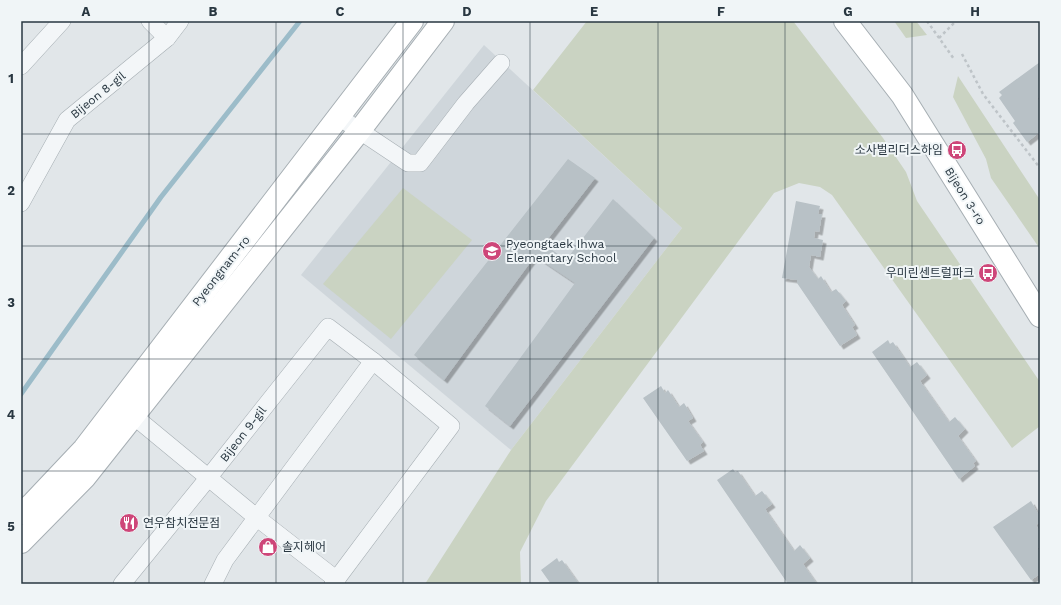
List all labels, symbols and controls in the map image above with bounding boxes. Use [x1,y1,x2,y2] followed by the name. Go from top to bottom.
[82,4,91,19] text: A
[209,4,218,19] text: B
[336,4,345,19] text: C
[462,4,472,19] text: D
[590,4,598,19] text: E
[717,4,725,19] text: F
[843,4,853,19] text: G
[970,4,980,19] text: H
[68,68,129,121] street label: Bijeon 8-gil
[8,71,14,86] text: 1
[946,139,968,161] bus stop icon: 소사벌리더스하임
[855,143,943,157] place label: 소사벌리더스하임
[942,165,988,227] street label: Bijeon 3-ro
[7,183,15,198] text: 2
[189,233,253,309] street label: Pyeongnam-ro
[506,237,617,265] place label: Pyeongtaek Ihwa Elementary School
[481,240,503,262] school or university icon: Pyeongtaek Ihwa Elementary School
[977,262,999,284] bus stop icon: 우미린센트럴파크
[886,266,974,280] place label: 우미린센트럴파크
[7,295,15,310] text: 3
[217,403,269,465] street label: Bijeon 9-gil
[7,407,16,422] text: 4
[118,512,140,534] restaurant icon: 연우참치전문점
[143,516,220,530] place label: 연우참치전문점
[7,519,15,534] text: 5
[257,536,279,558] shop icon: 솔지헤어
[282,540,326,554] place label: 솔지헤어

